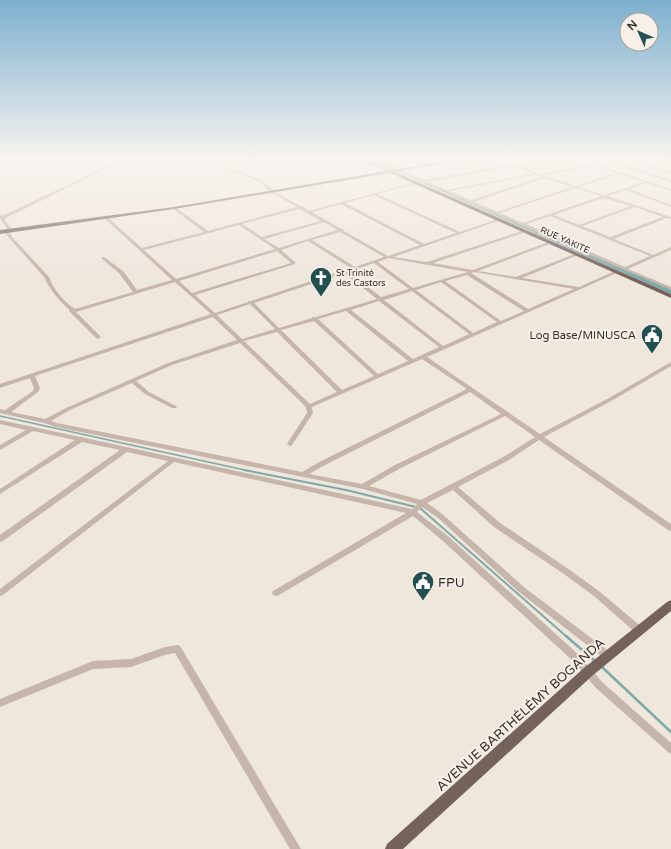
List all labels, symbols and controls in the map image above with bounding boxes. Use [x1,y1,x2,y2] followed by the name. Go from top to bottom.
[619,12,659,52] north arrow
[625,18,640,33] text: N
[538,225,592,256] street label: RUE YAKITE
[308,265,334,298] church icon: St Trinité des Castors
[336,268,386,289] place label: St Trinité des Castors
[639,322,665,355] public building icon: Log Base/MINUSCA
[529,329,636,342] place label: Log Base/MINUSCA
[410,569,436,602] public building icon: FPU
[438,575,465,591] place label: FPU
[433,635,608,795] street label: AVENUE BARTHÉLÉMY BOGANDA

